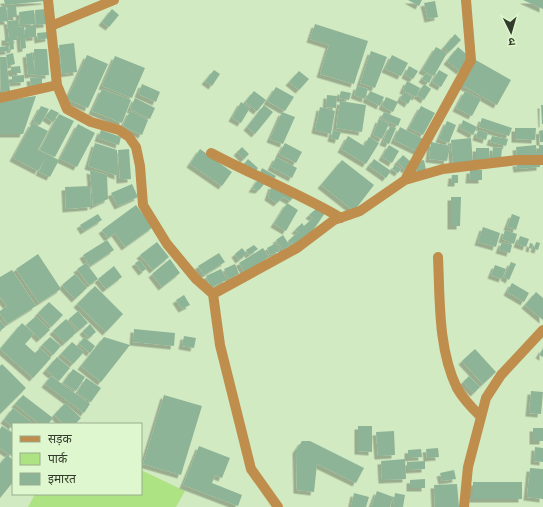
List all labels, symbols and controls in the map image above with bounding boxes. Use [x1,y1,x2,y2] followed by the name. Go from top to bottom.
[491,12,531,52] north arrow
[508,36,516,48] text: उ
[12,423,142,495] legend
[48,432,73,446] text: सड़क
[48,452,68,466] text: पार्क
[48,472,77,486] text: इमारत

